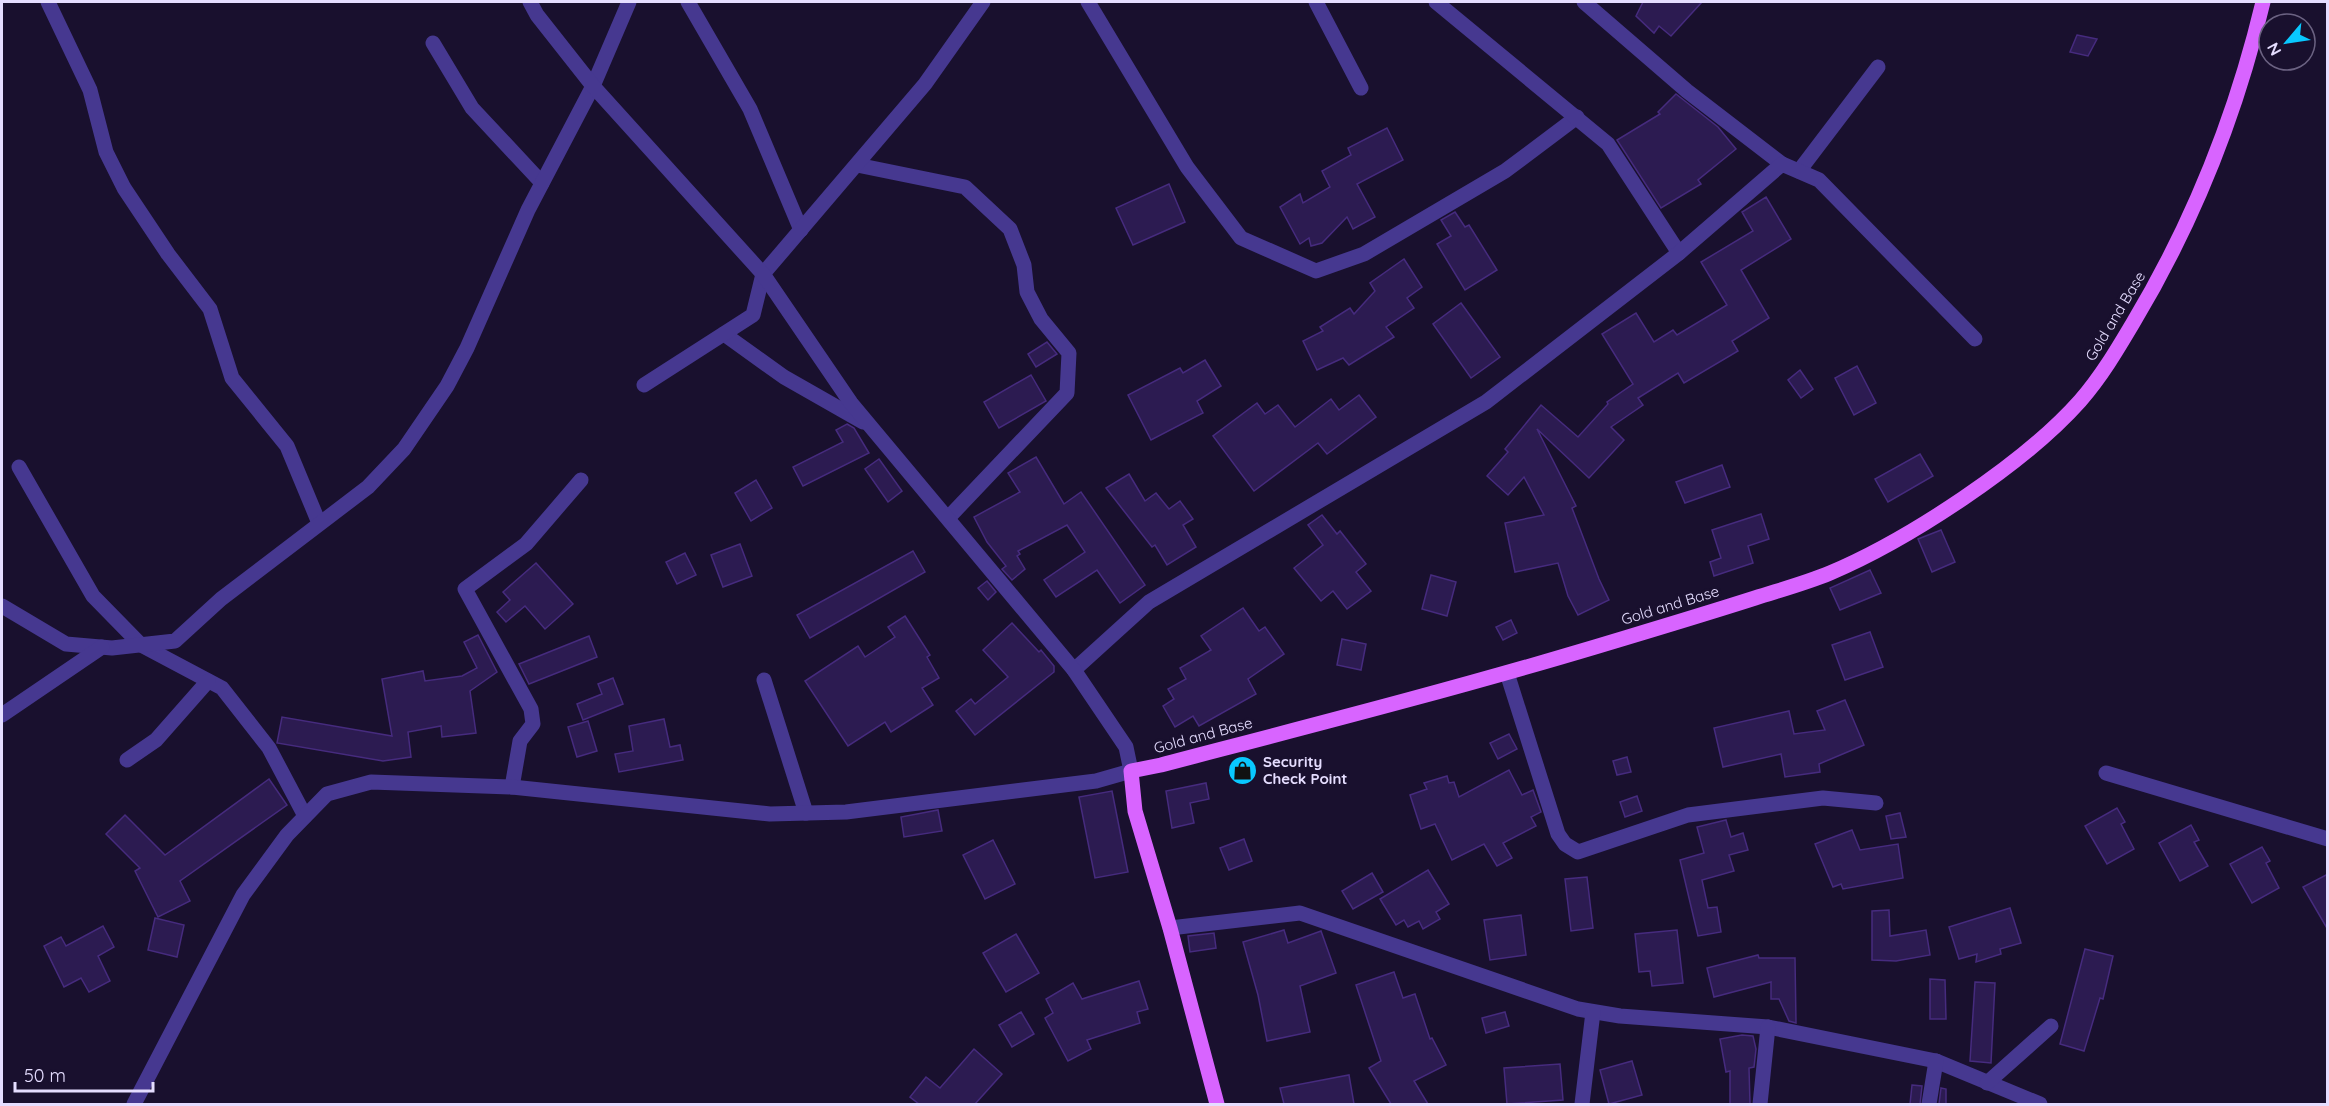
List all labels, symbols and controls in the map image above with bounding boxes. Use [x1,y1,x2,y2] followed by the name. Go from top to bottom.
[2257,12,2317,72] north arrow
[2262,39,2285,59] text: N
[2081,268,2149,364] street label: Gold and Base
[1619,581,1721,629] street label: Gold and Base
[1152,713,1254,757] street label: Gold and Base
[1263,752,1347,788] place label: Security Check Point
[1226,754,1258,786] shop icon: Security Check Point
[15,1055,153,1093] scale bar
[24,1064,66,1087] text: 50 m

